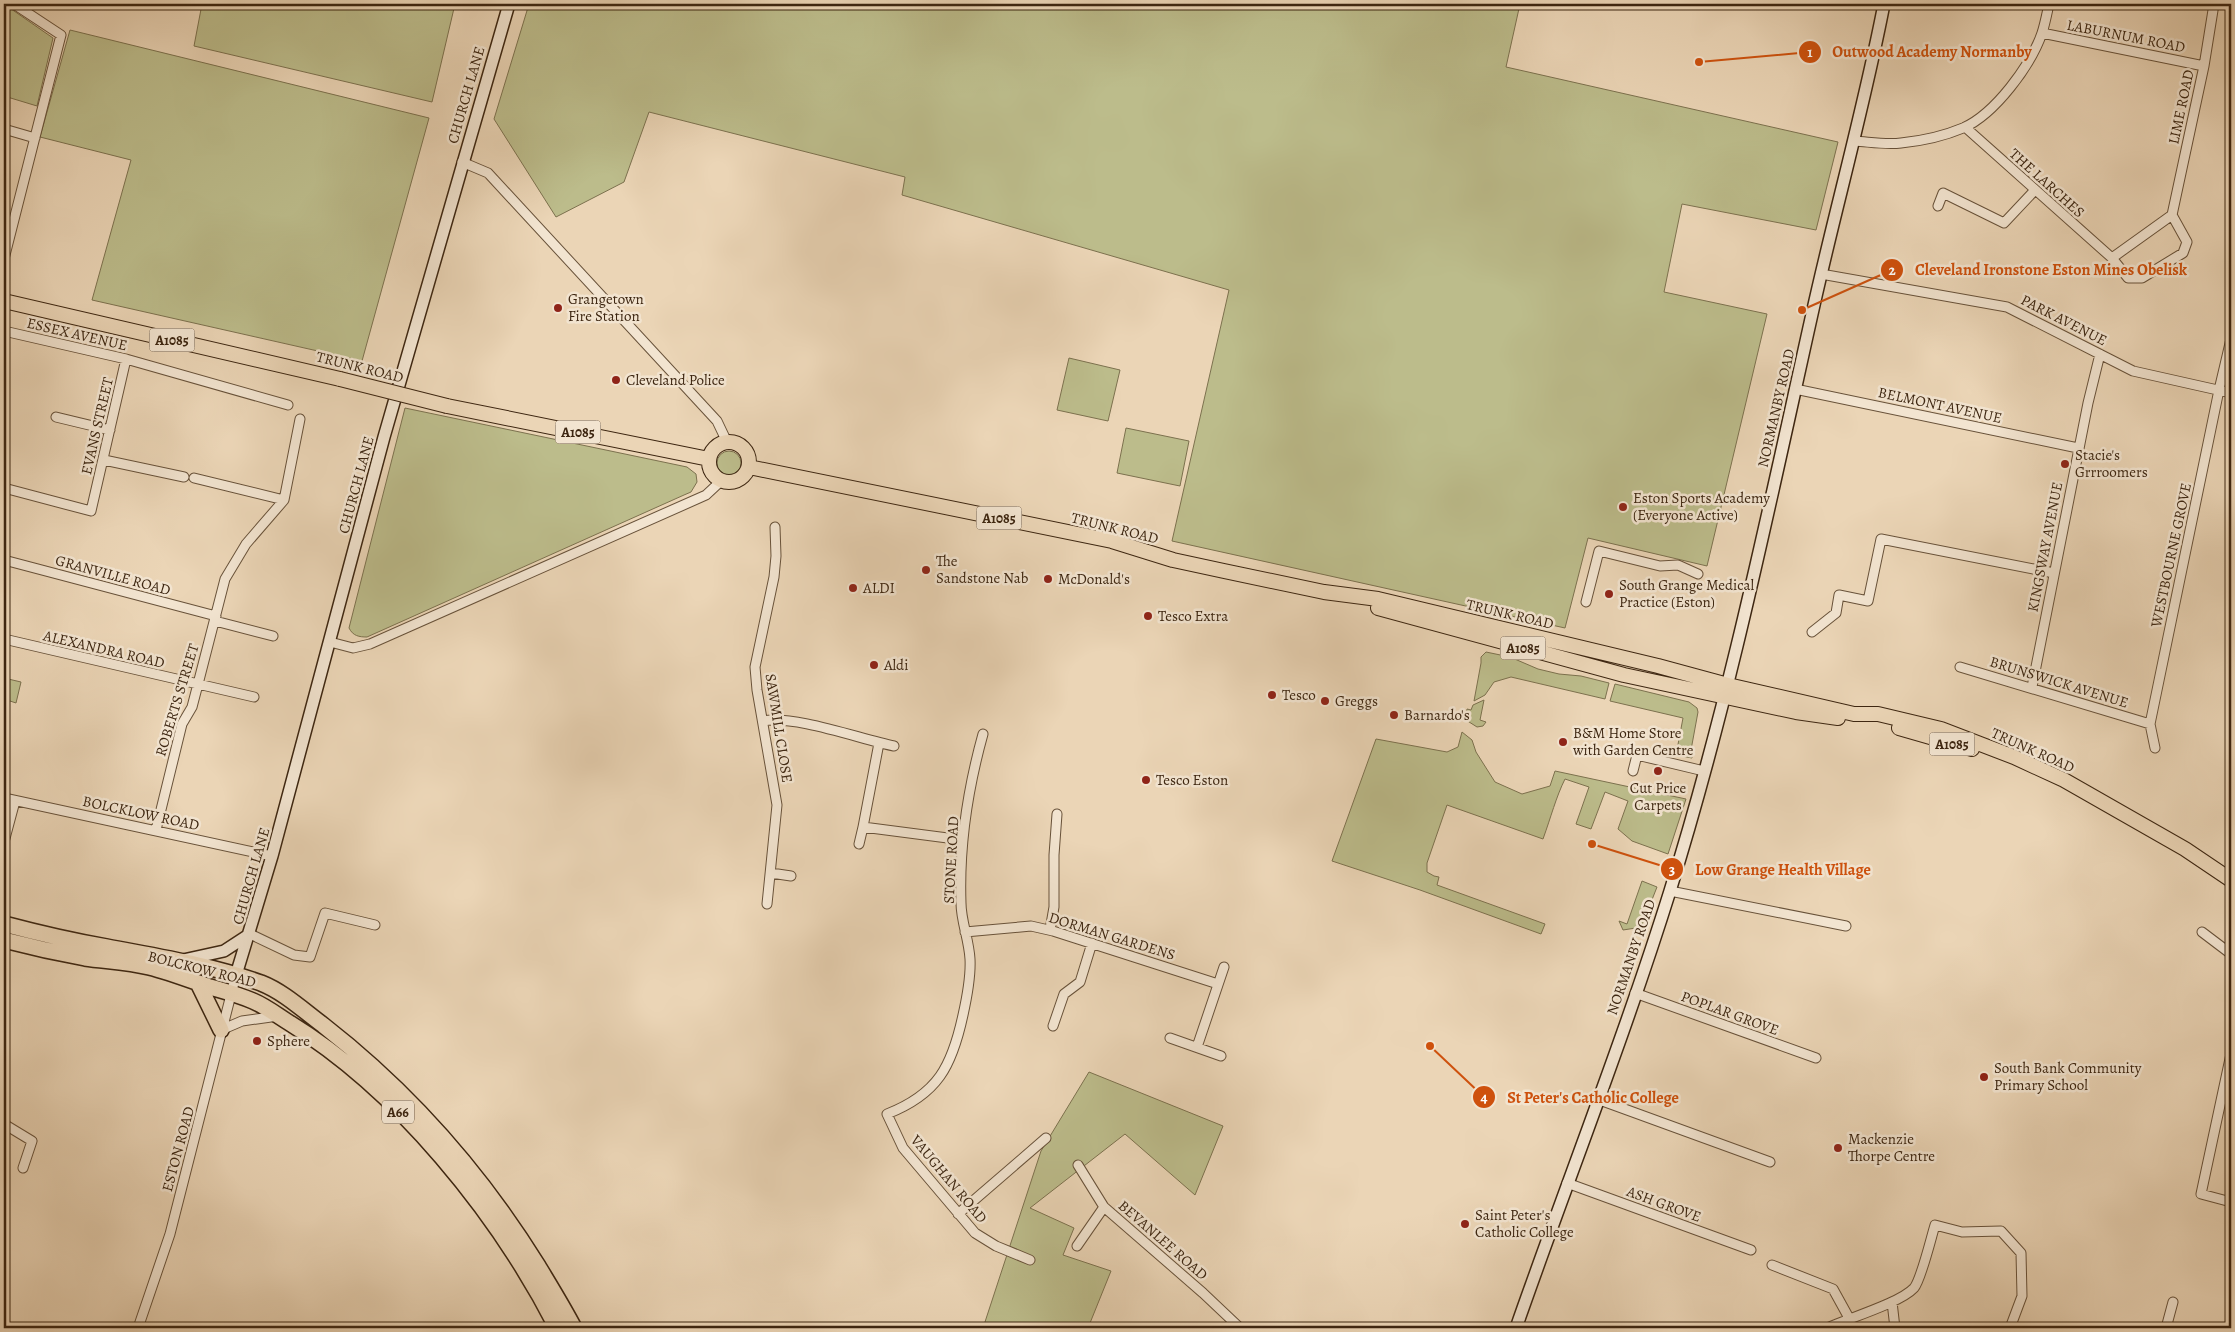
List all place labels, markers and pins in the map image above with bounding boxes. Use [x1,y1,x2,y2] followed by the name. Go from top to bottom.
[1798,36,2042,67] callout: Outwood Academy Normanby
[1880,254,2197,285] callout: Cleveland Ironstone Eston Mines Obelisk
[568,289,644,326] place label: Grangetown Fire Station
[552,302,564,314] marker: Grangetown Fire Station
[626,370,725,390] place label: Cleveland Police
[610,374,622,386] marker: Cleveland Police
[2075,445,2148,482] place label: Stacie's Grrroomers
[2059,458,2071,470] marker: Stacie's Grrroomers
[1633,488,1770,525] place label: Eston Sports Academy (Everyone Active)
[1617,501,1629,513] marker: Eston Sports Academy (Everyone Active)
[936,551,1029,588] place label: The Sandstone Nab
[920,564,932,576] marker: The Sandstone Nab
[1058,569,1130,589] place label: McDonald's
[1042,573,1054,585] marker: McDonald's
[1619,575,1754,612] place label: South Grange Medical Practice (Eston)
[862,578,895,598] place label: ALDI
[847,582,859,594] marker: ALDI
[1603,588,1615,600] marker: South Grange Medical Practice (Eston)
[1158,606,1228,626] place label: Tesco Extra
[1142,610,1154,622] marker: Tesco Extra
[883,655,908,675] place label: Aldi
[868,659,880,671] marker: Aldi
[1282,685,1316,705] place label: Tesco
[1266,689,1278,701] marker: Tesco
[1335,691,1378,711] place label: Greggs
[1319,695,1331,707] marker: Greggs
[1404,705,1470,725] place label: Barnardo's
[1388,709,1400,721] marker: Barnardo's
[1572,723,1694,760] place label: B&M Home Store with Garden Centre
[1557,736,1569,748] marker: B&M Home Store with Garden Centre
[1652,765,1664,777] marker: Cut Price Carpets
[1156,770,1228,790] place label: Tesco Eston
[1140,774,1152,786] marker: Tesco Eston
[1630,778,1686,815] place label: Cut Price Carpets
[1660,854,1881,885] callout: Low Grange Health Village
[267,1031,310,1051] place label: Sphere
[251,1035,263,1047] marker: Sphere
[1994,1058,2142,1095] place label: South Bank Community Primary School
[1978,1071,1990,1083] marker: South Bank Community Primary School
[1472,1081,1689,1112] callout: St Peter's Catholic College
[1848,1129,1935,1166] place label: Mackenzie Thorpe Centre
[1832,1142,1844,1154] marker: Mackenzie Thorpe Centre
[1475,1205,1574,1242] place label: Saint Peter's Catholic College
[1459,1218,1471,1230] marker: Saint Peter's Catholic College

